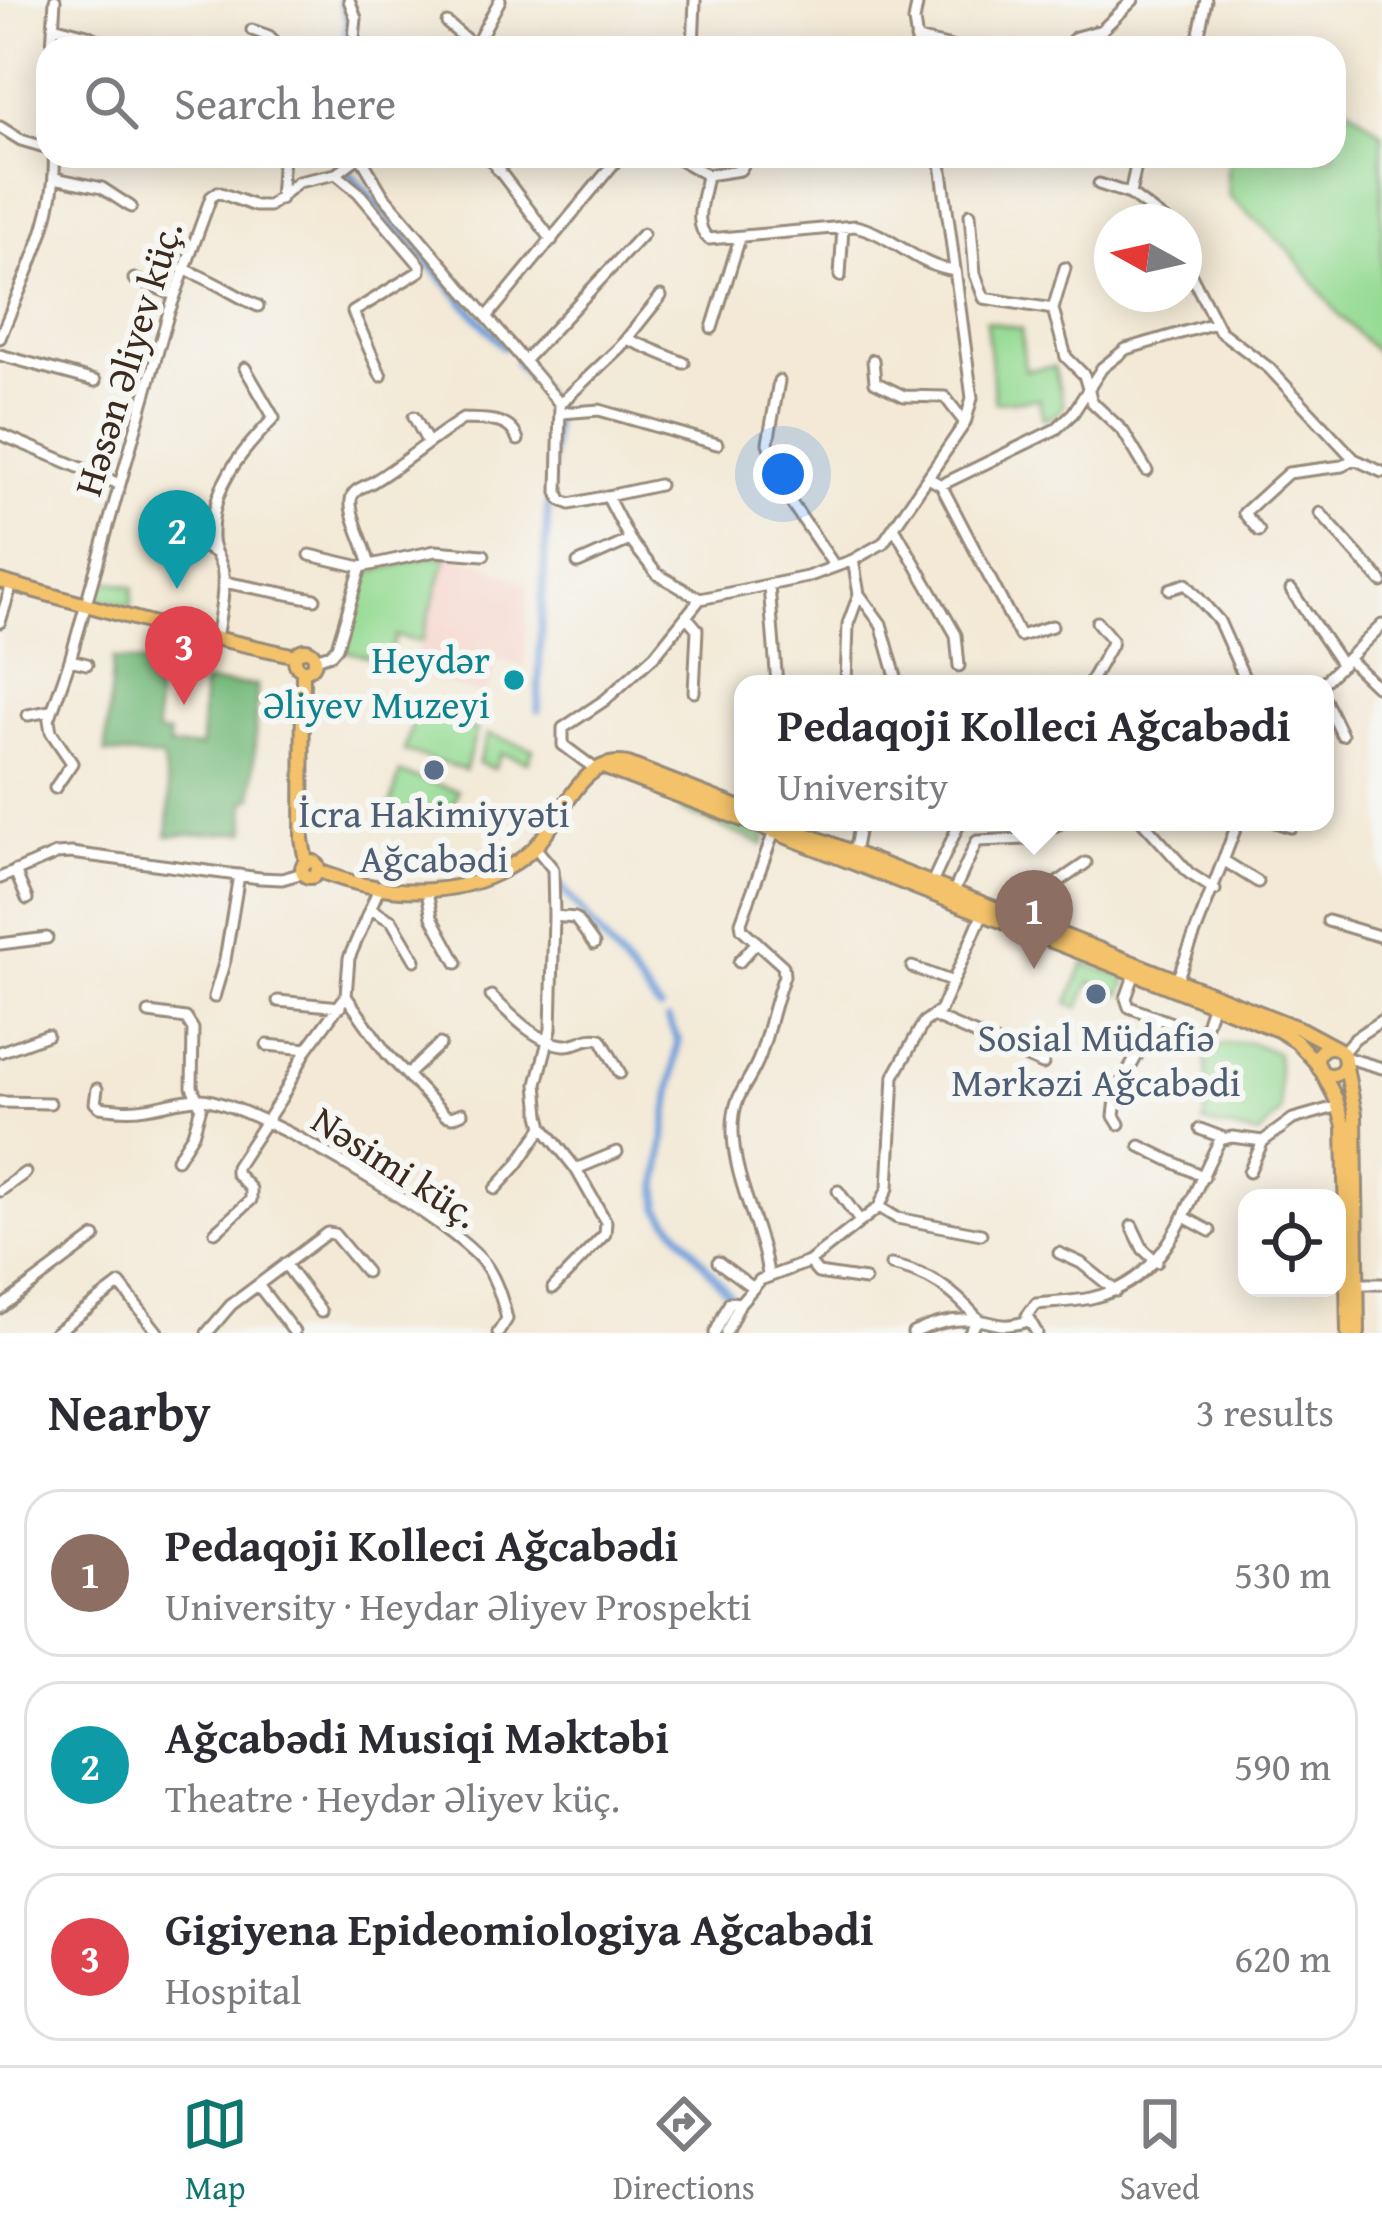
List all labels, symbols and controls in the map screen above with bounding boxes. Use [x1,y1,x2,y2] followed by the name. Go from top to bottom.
[36,36,1346,168] search box
[78,69,144,135] icon: search
[174,70,396,135] text: Search here
[1094,204,1202,312] north arrow
[58,214,196,502] street label: Həsən Əliyev küç.
[753,444,813,504] your location
[138,490,216,589] pin: 2
[145,606,223,705] pin: 3
[263,630,490,732] place label: Heydər Əliyev Muzeyi
[501,667,527,693] marker: Heydər Əliyev Muzeyi
[734,675,1334,831] popup
[777,692,1291,757] text: Pedaqoji Kolleci Ağcabədi
[421,757,447,783] marker: İcra Hakimiyyəti Ağcabədi
[777,757,948,814] text: University
[298,784,570,886] place label: İcra Hakimiyyəti Ağcabədi
[995,870,1073,969] pin: 1
[1083,981,1109,1007] marker: Sosial Müdafiə Mərkəzi Ağcabədi
[951,1008,1241,1110] place label: Sosial Müdafiə Mərkəzi Ağcabədi
[301,1091,491,1241] street label: Nəsimi küç.
[1238,1189,1346,1297] map controls
[1238,1189,1346,1297] button: locate
[48,1374,211,1449] text: Nearby
[1196,1383,1334,1440] text: 3 results
[165,1512,679,1577] text: Pedaqoji Kolleci Ağcabədi
[80,1545,100,1602] text: 1
[1234,1545,1331,1602] text: 530 m
[165,1577,751,1634] text: University · Heydar Əliyev Prospekti
[165,1704,669,1769] text: Ağcabədi Musiqi Məktəbi
[80,1737,100,1794] text: 2
[1234,1737,1331,1794] text: 590 m
[165,1769,620,1826] text: Theatre · Heydər Əliyev küç.
[165,1896,874,1961] text: Gigiyena Epideomiologiya Ağcabədi
[80,1929,100,1986] text: 3
[1234,1929,1331,1986] text: 620 m
[165,1961,301,2018] text: Hospital
[182,2091,248,2211] tab: Map
[613,2091,755,2211] tab: Directions
[1120,2091,1200,2211] tab: Saved

